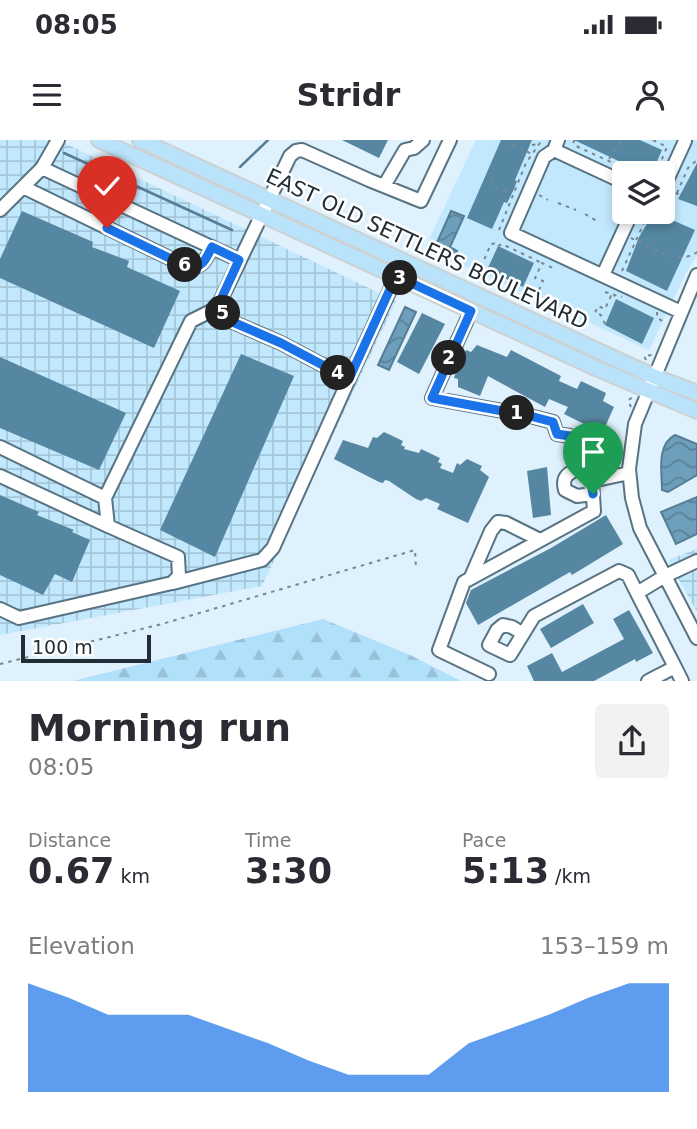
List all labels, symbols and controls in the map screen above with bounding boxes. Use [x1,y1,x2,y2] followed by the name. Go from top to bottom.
[35,10,118,40] text: 08:05
[28,76,66,114] icon: menu
[297,76,400,114] text: Stridr
[631,76,669,114] icon: person
[77,156,137,228] pin
[612,161,675,224] map controls
[612,161,675,224] button: layers
[262,164,592,334] street label: EAST OLD SETTLERS BOULEVARD
[88,167,126,205] icon: check
[168,248,202,282] pin: 6
[178,253,191,275] text: 6
[382,260,418,296] pin: 3
[393,266,406,288] text: 3
[206,296,241,330] pin: 5
[216,301,229,323] text: 5
[432,340,466,375] pin: 2
[442,346,455,368] text: 2
[320,356,356,390] pin: 4
[331,361,344,383] text: 4
[500,396,534,430] pin: 1
[510,401,523,423] text: 1
[563,422,623,494] pin
[574,433,612,471] icon: arrive
[21,632,150,664] scale bar
[32,636,93,658] text: 100 m
[595,704,669,778] button: share
[28,706,291,750] text: Morning run
[28,754,94,780] text: 08:05
[28,829,111,851] text: Distance
[245,829,292,851] text: Time
[462,829,506,851] text: Pace
[28,851,114,891] text: 0.67
[245,851,332,891] text: 3:30
[462,851,549,891] text: 5:13
[114,865,150,887] text: km
[549,865,591,887] text: /km
[28,933,135,959] text: Elevation
[540,933,669,959] text: 153–159 m

